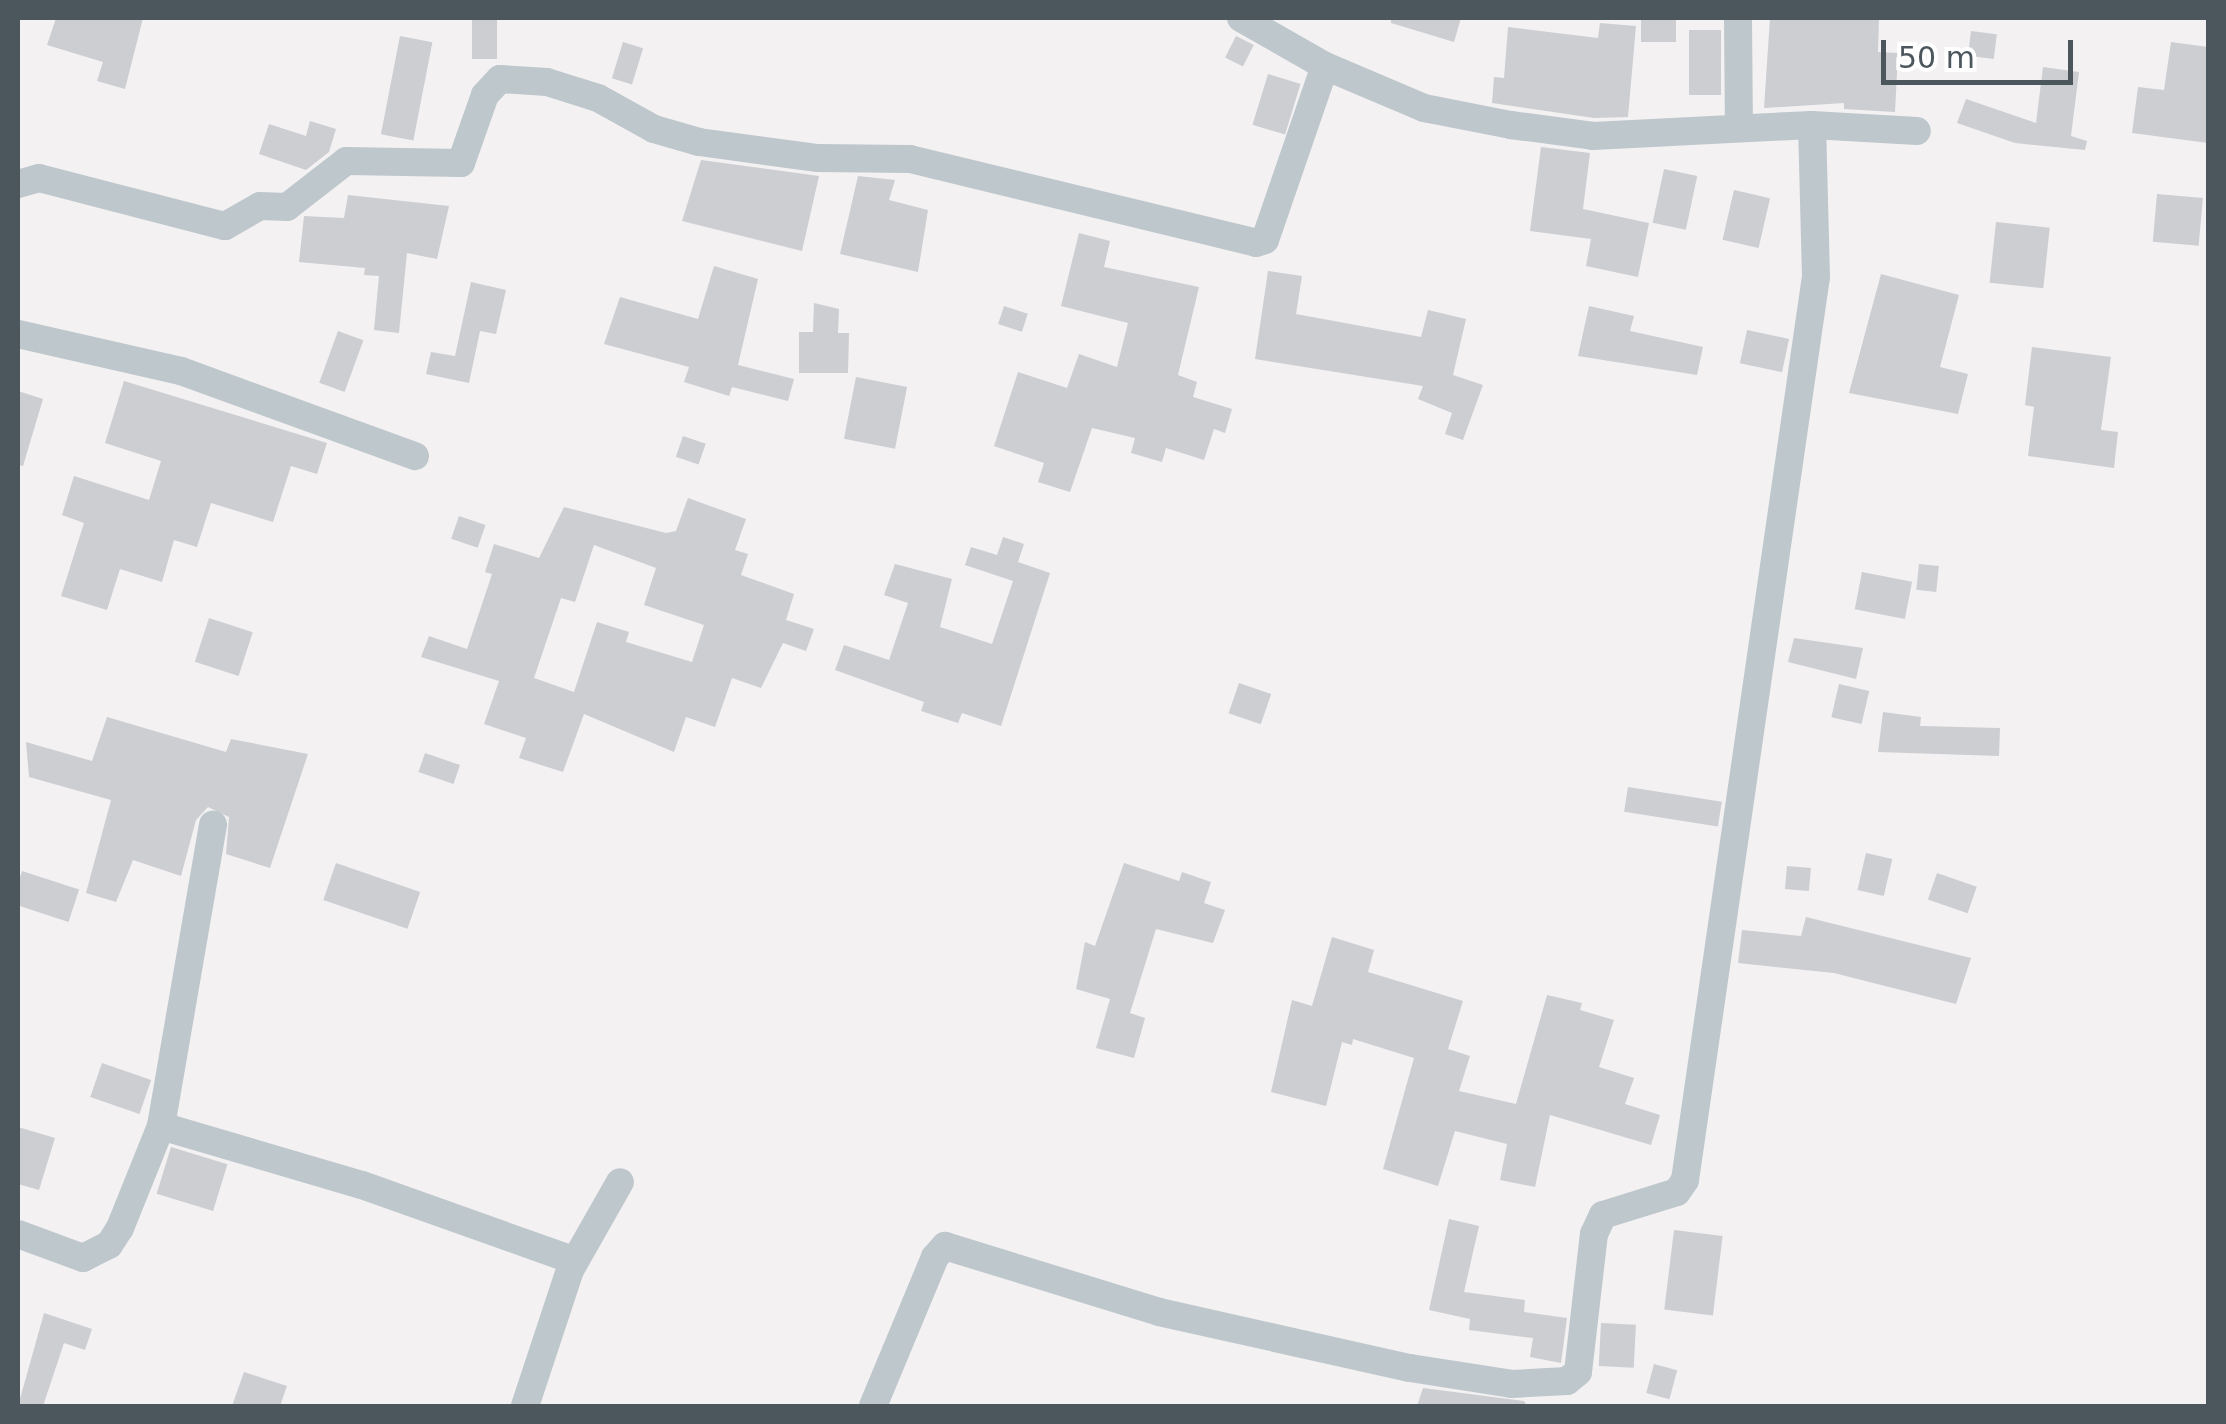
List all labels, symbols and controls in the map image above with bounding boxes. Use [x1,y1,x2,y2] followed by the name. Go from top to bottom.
[1886,20,2078,82] scale bar
[1898,40,1975,75] text: 50 m

